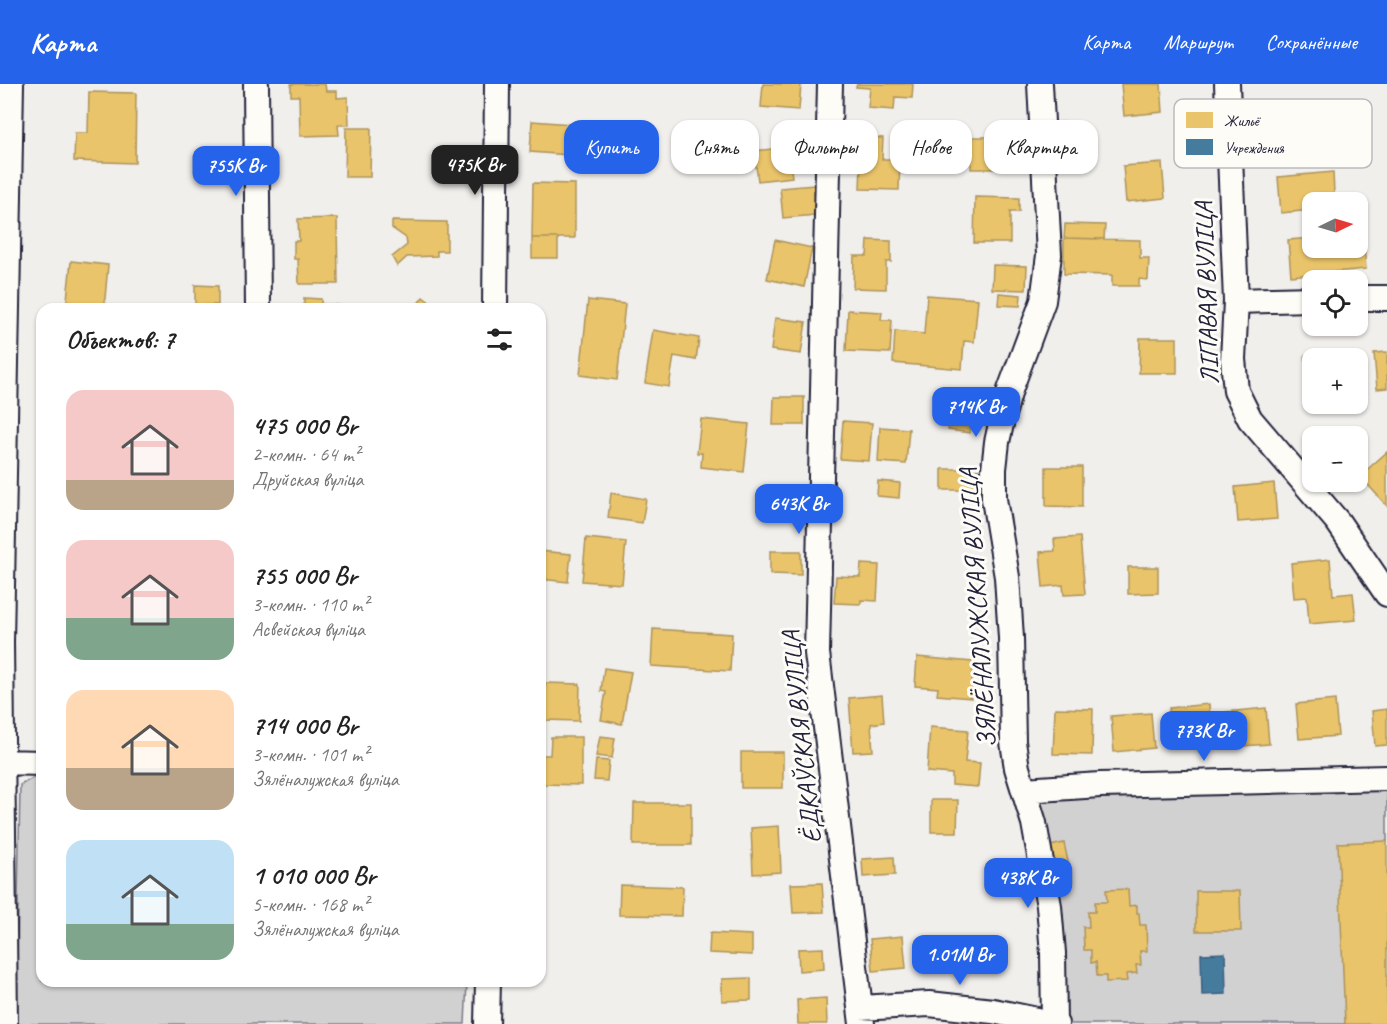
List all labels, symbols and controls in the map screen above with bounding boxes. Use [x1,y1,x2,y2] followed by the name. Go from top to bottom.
[30,25,97,60] text: Карта
[1082,29,1131,55] text: Карта
[1164,29,1233,55] text: Маршрут
[1266,29,1357,55] text: Сохранённые
[1174,99,1372,168] legend
[1224,111,1262,131] text: Жильё
[564,120,659,174] chip: Купить
[671,120,759,174] chip: Снять
[771,120,878,174] chip: Фильтры
[890,120,972,174] chip: Новое
[984,120,1098,174] chip: Квартира
[1224,138,1285,158] text: Учреждения
[420,145,530,196] pin: 475K Br
[181,146,291,197] pin: 755K Br
[445,152,505,177] text: 475K Br
[207,153,265,178] text: 755K Br
[1302,192,1368,258] north arrow
[1302,192,1368,492] map controls
[1187,199,1226,385] street label: ЛІПАВАЯ ВУЛІЦА
[1302,270,1368,336] button: locate
[66,323,175,356] text: Объектов: 7
[483,323,516,356] icon: filters
[1302,348,1368,414] button: +
[921,387,1031,438] pin: 714K Br
[946,394,1006,419] text: 714K Br
[252,409,357,442] text: 475 000 Br
[114,414,186,486] icon: home
[1302,426,1368,492] button: −
[252,442,360,467] text: 2-комн. · 64 m²
[951,465,1004,749] street label: ЗЯЛЁНАЛУЖСКАЯ ВУЛІЦА
[252,467,363,492] text: Друйская вуліца
[744,484,854,535] pin: 643K Br
[769,491,829,516] text: 643K Br
[252,559,357,592] text: 755 000 Br
[114,564,186,636] icon: home
[252,592,369,617] text: 3-комн. · 110 m²
[252,617,365,642] text: Асвейская вуліца
[774,627,829,845] street label: ЁДКАЎСКАЯ ВУЛІЦА
[252,709,358,742] text: 714 000 Br
[1149,711,1259,762] pin: 773K Br
[114,714,186,786] icon: home
[1174,718,1234,743] text: 773K Br
[252,742,369,767] text: 3-комн. · 101 m²
[252,767,399,792] text: Зялёналужская вуліца
[973,858,1083,909] pin: 438K Br
[252,859,376,892] text: 1 010 000 Br
[114,864,186,936] icon: home
[998,865,1058,890] text: 438K Br
[252,892,369,917] text: 5-комн. · 168 m²
[252,917,399,942] text: Зялёналужская вуліца
[898,935,1022,986] pin: 1.01M Br
[926,942,994,967] text: 1.01M Br

